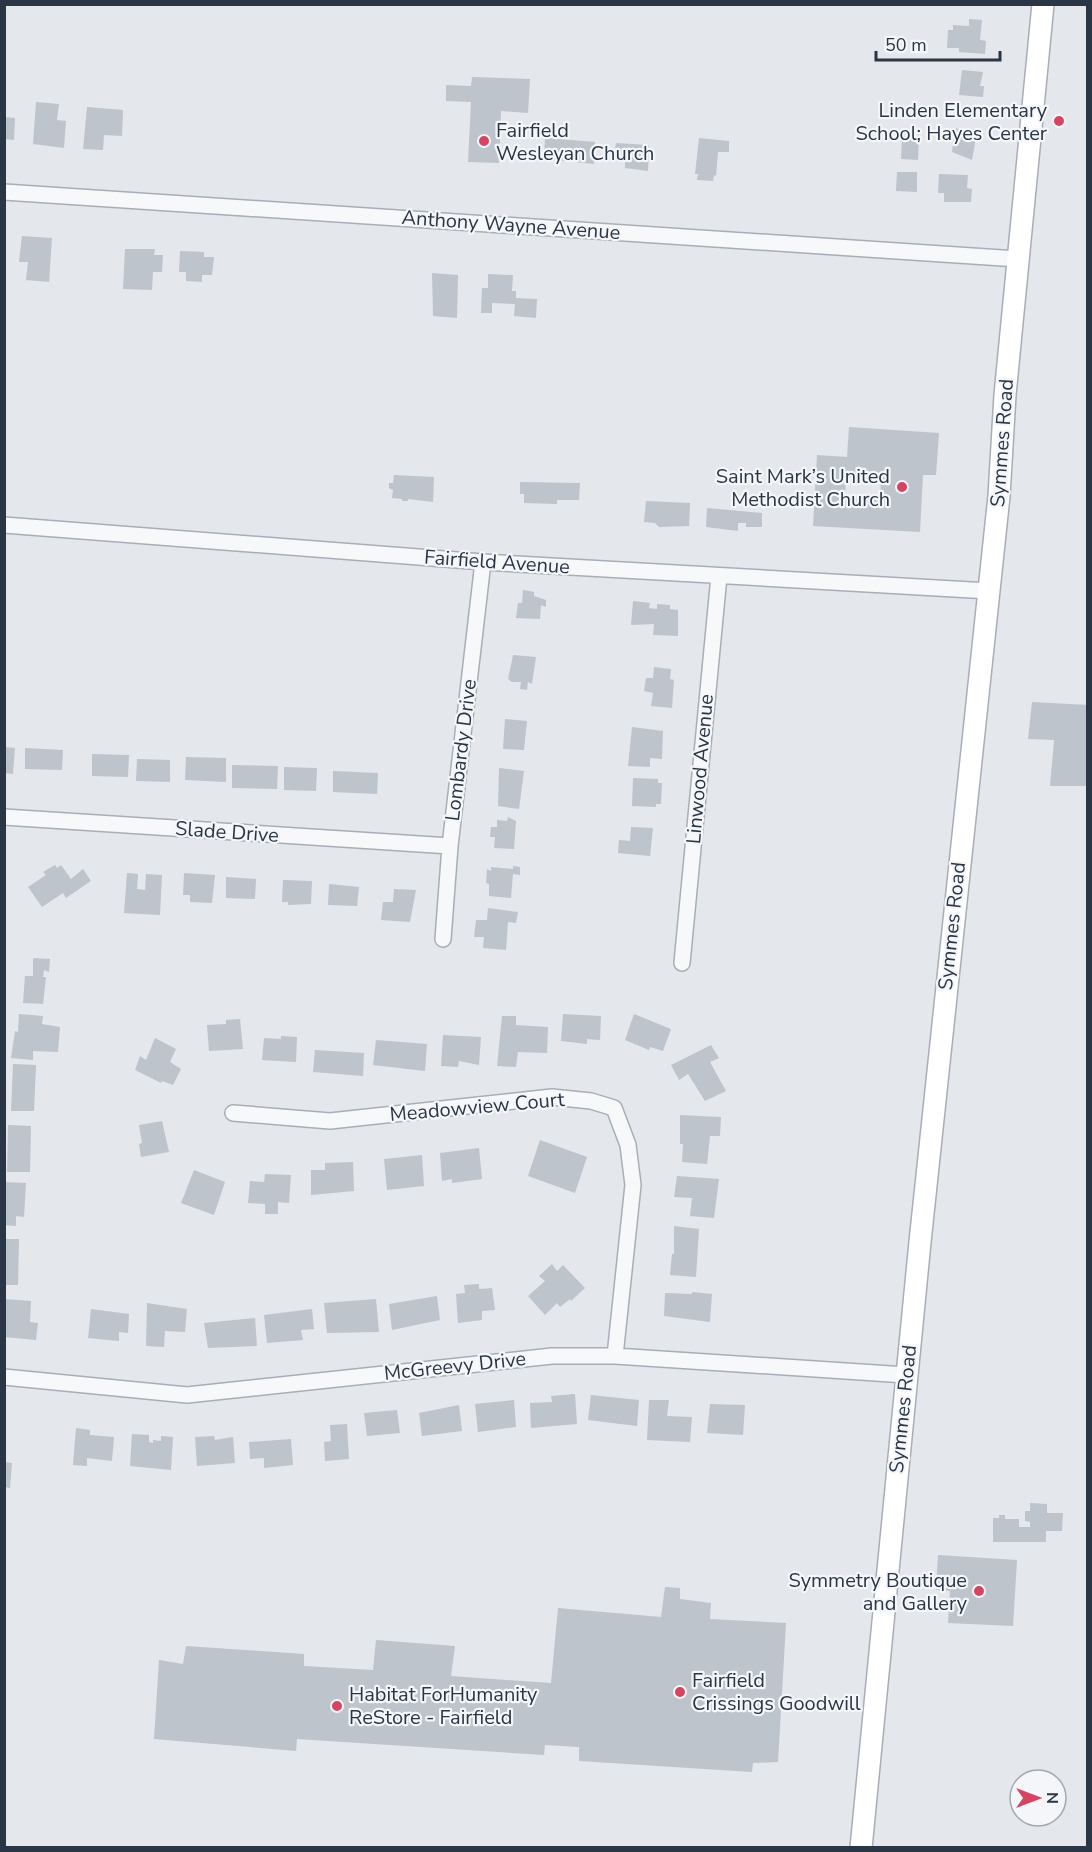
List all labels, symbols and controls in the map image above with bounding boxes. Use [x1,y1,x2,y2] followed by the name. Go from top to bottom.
[876,24,1000,62] scale bar
[885,33,927,57] text: 50 m
[856,97,1048,147] place label: Linden Elementary School; Hayes Center
[1052,114,1066,128] marker: Linden Elementary School; Hayes Center
[496,117,654,167] place label: Fairfield Wesleyan Church
[477,134,491,148] marker: Fairfield Wesleyan Church
[401,204,621,246] street label: Anthony Wayne Avenue
[984,378,1020,508] street label: Symmes Road
[716,463,890,513] place label: Saint Mark’s United Methodist Church
[895,480,909,494] marker: Saint Mark’s United Methodist Church
[423,543,571,581] street label: Fairfield Avenue
[439,677,483,823] street label: Lombardy Drive
[680,693,720,845] street label: Linwood Avenue
[174,815,280,849] street label: Slade Drive
[932,861,972,991] street label: Symmes Road
[388,1086,567,1128] street label: Meadowview Court
[883,1344,923,1474] street label: Symmes Road
[383,1345,527,1387] street label: McGreevy Drive
[788,1567,968,1617] place label: Symmetry Boutique and Gallery
[972,1584,986,1598] marker: Symmetry Boutique and Gallery
[692,1667,861,1717] place label: Fairfield Crissings Goodwill
[349,1681,538,1731] place label: Habitat ForHumanity ReStore - Fairfield
[673,1685,687,1699] marker: Fairfield Crissings Goodwill
[330,1699,344,1713] marker: Habitat ForHumanity ReStore - Fairfield
[1008,1768,1068,1828] north arrow
[1041,1792,1063,1804] text: N

